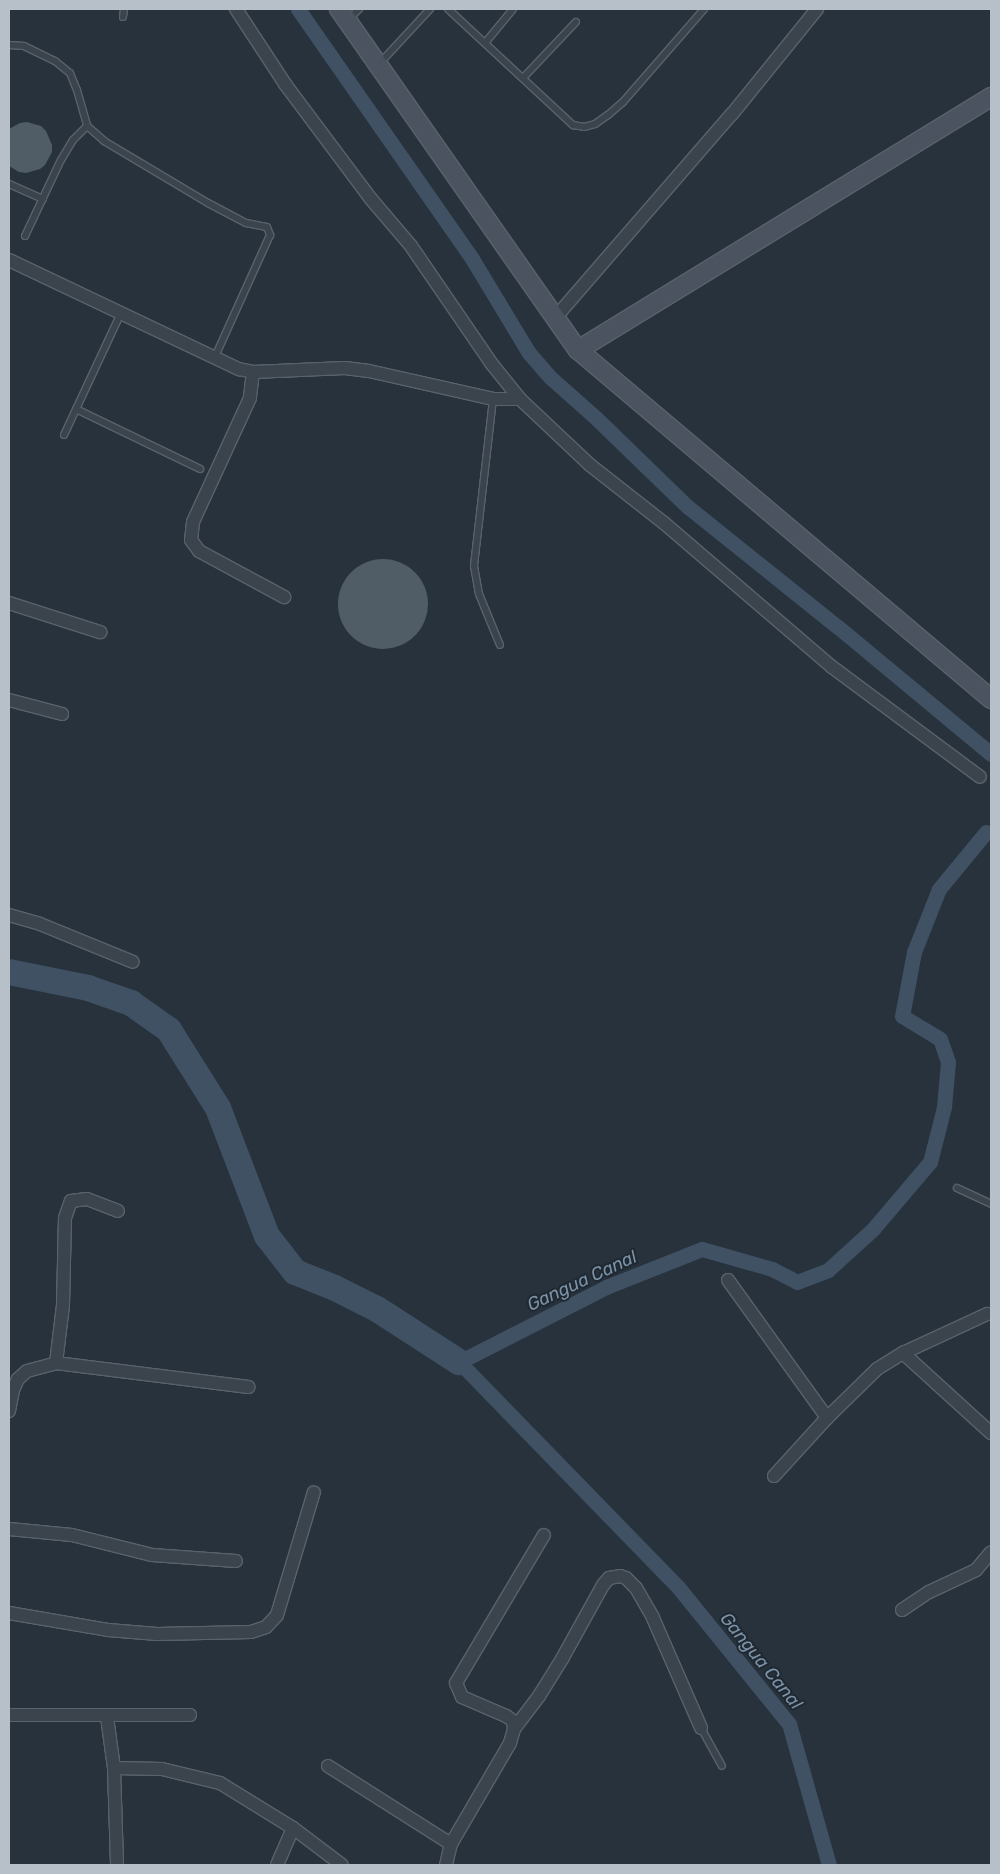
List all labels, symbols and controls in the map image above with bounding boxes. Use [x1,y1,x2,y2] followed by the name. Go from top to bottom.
[524,1246,640,1316] water label: Gangua Canal
[715,1608,807,1714] water label: Gangua Canal

